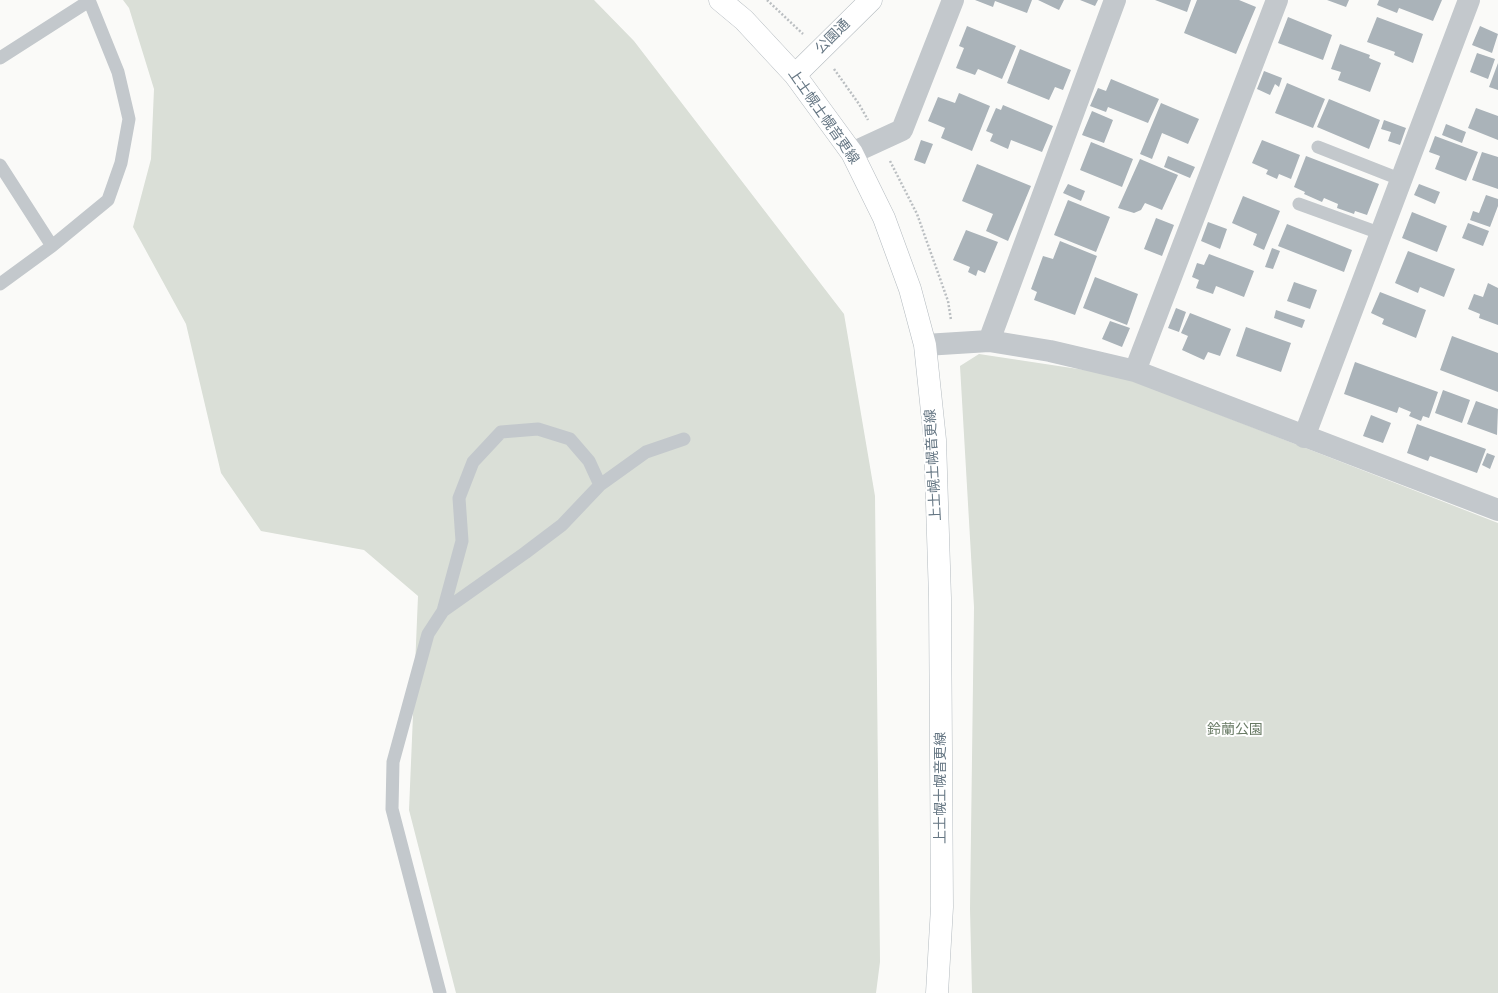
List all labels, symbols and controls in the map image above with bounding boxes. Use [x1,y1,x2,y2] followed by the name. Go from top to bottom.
[812,16,854,58] street label: 公園通
[784,66,862,168] street label: 上士幌士幌音更線
[923,409,945,521] street label: 上士幌士幌音更線
[1207,722,1263,738] park label: 鈴蘭公園
[933,732,949,844] street label: 上士幌士幌音更線

